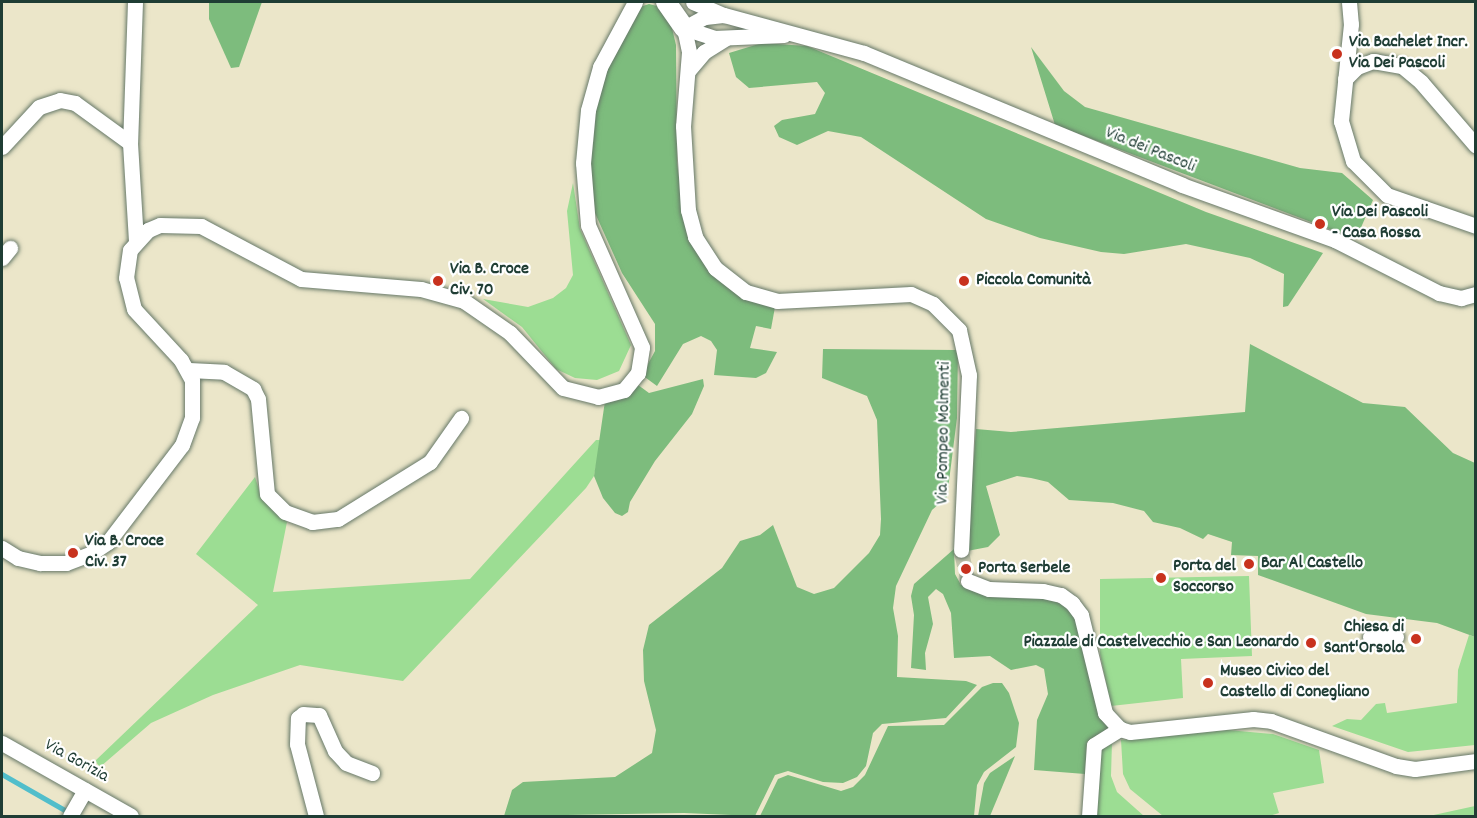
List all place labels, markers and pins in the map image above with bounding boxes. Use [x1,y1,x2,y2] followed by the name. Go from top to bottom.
[1349,33,1468,76] place label: Via Bachelet Incr. Via Dei Pascoli
[1330,47,1344,61] marker: Via Bachelet Incr. Via Dei Pascoli
[1332,203,1428,246] place label: Via Dei Pascoli - Casa Rossa
[1313,217,1327,231] marker: Via Dei Pascoli - Casa Rossa
[450,260,529,302] place label: Via B. Croce Civ. 70
[976,270,1091,292] place label: Piccola Comunità
[431,274,445,288] marker: Via B. Croce Civ. 70
[957,274,971,288] marker: Piccola Comunità
[85,532,164,574] place label: Via B. Croce Civ. 37
[66,546,80,560] marker: Via B. Croce Civ. 37
[1261,553,1363,575] place label: Bar Al Castello
[1173,557,1236,600] place label: Porta del Soccorso
[1242,557,1256,571] marker: Bar Al Castello
[978,558,1071,580] place label: Porta Serbele
[959,562,973,576] marker: Porta Serbele
[1154,571,1168,585] marker: Porta del Soccorso
[1324,618,1404,660] place label: Chiesa di Sant'Orsola
[1023,632,1299,654] place label: Piazzale di Castelvecchio e San Leonardo
[1409,632,1423,646] marker: Chiesa di Sant'Orsola
[1304,636,1318,650] marker: Piazzale di Castelvecchio e San Leonardo
[1220,662,1369,704] place label: Museo Civico del Castello di Conegliano
[1201,676,1215,690] marker: Museo Civico del Castello di Conegliano

